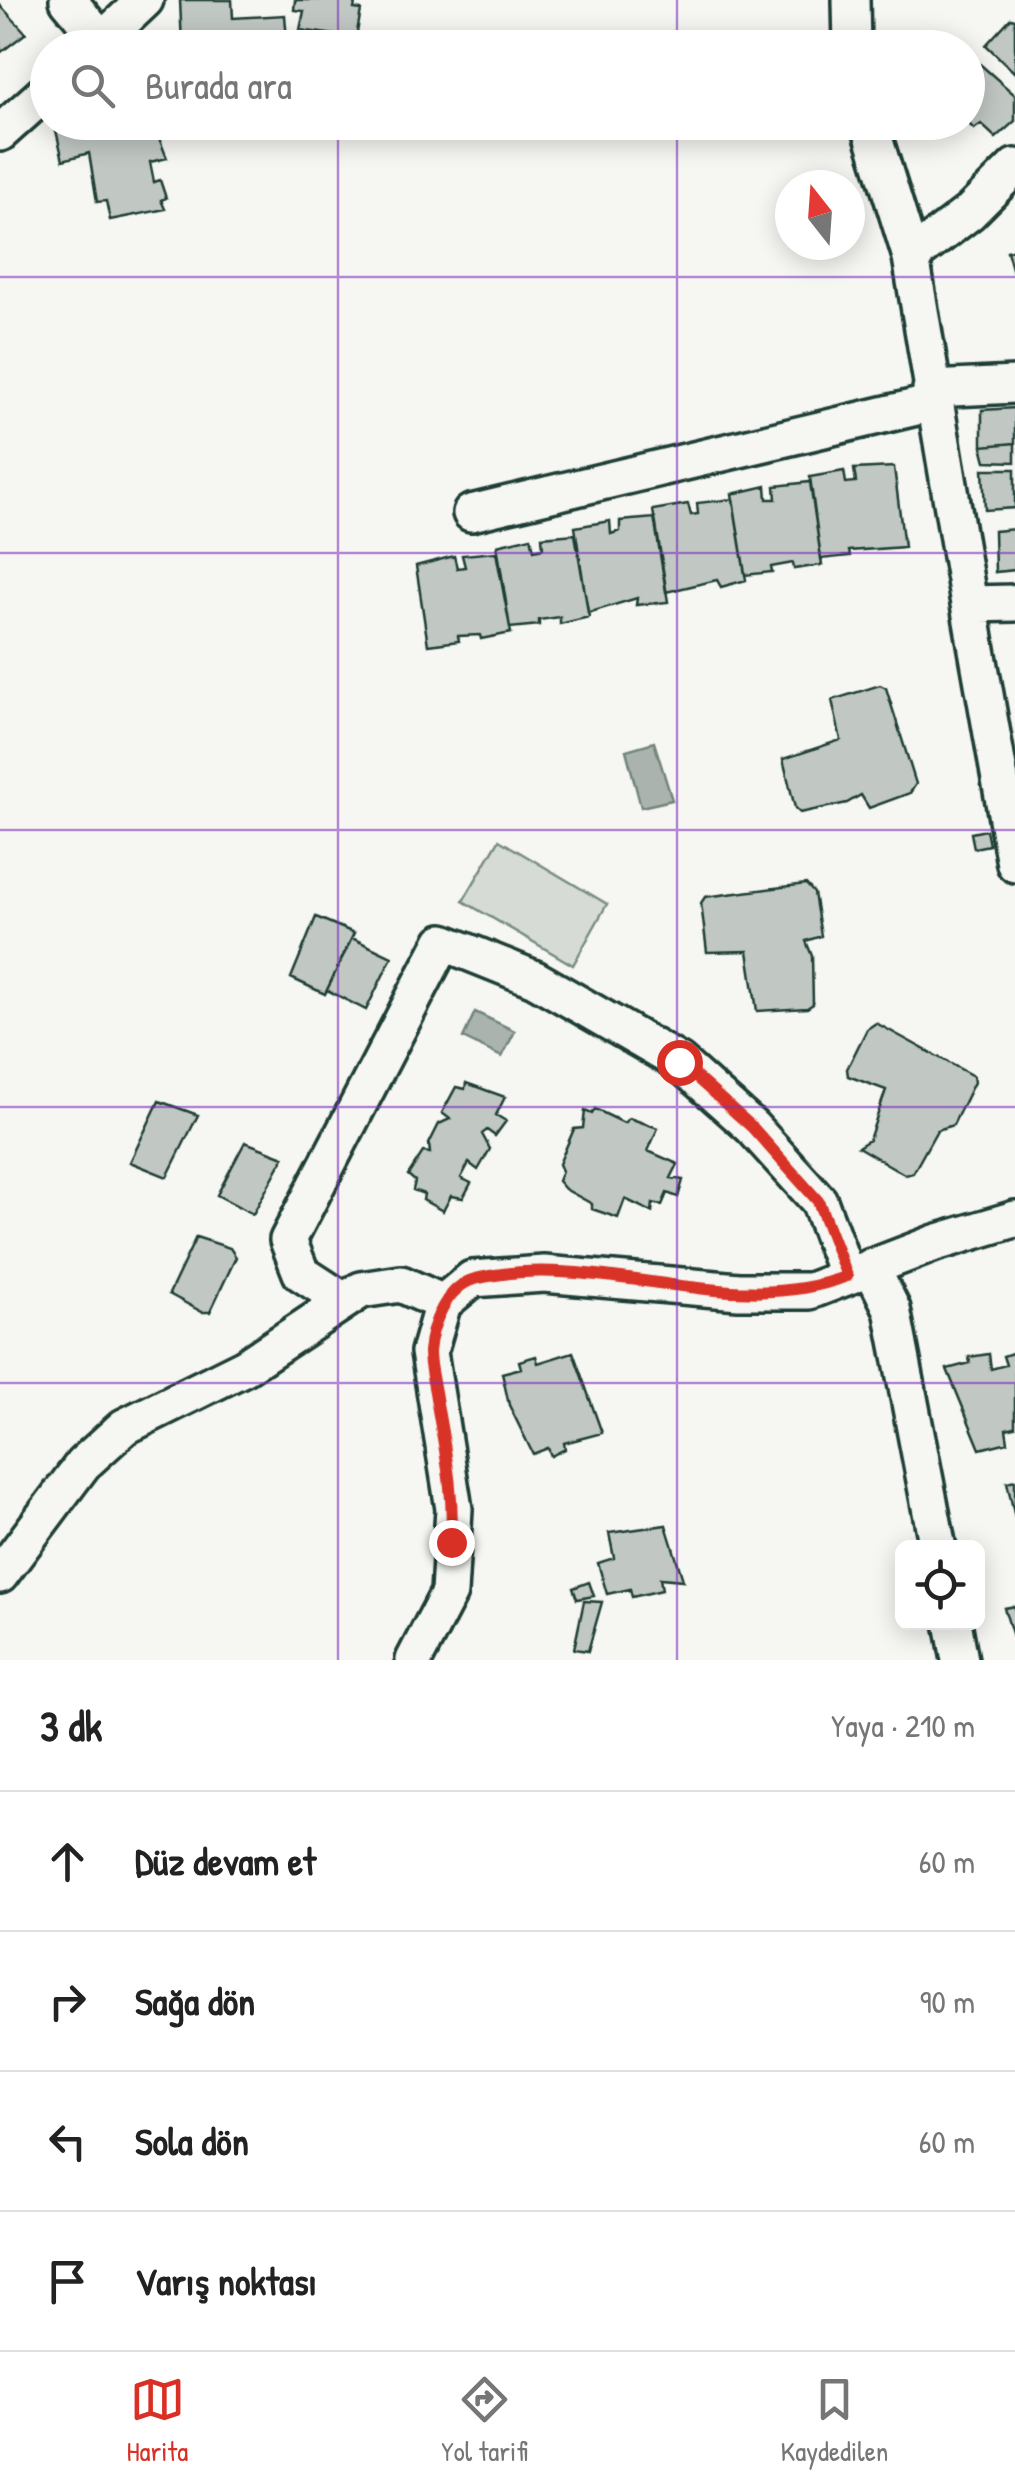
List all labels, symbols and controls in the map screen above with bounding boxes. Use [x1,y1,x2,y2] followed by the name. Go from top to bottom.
[30,30,985,140] search box
[65,58,120,113] icon: search
[145,59,292,111] text: Burada ara
[775,170,865,260] north arrow
[657,1040,703,1086] route start
[429,1520,475,1566] route end
[895,1540,985,1630] map controls
[895,1540,985,1630] button: locate
[40,1697,102,1754] text: 3 dk
[831,1704,975,1747] text: Yaya · 210 m
[40,1834,95,1889] icon: ahead
[135,1835,316,1887] text: Düz devam et
[919,1840,975,1883] text: 60 m
[40,1974,95,2029] icon: right
[135,1975,255,2027] text: Sağa dön
[920,1980,975,2023] text: 90 m
[40,2114,95,2169] icon: left
[135,2115,249,2167] text: Sola dön
[919,2120,975,2163] text: 60 m
[40,2254,95,2309] icon: arrive
[135,2255,317,2307] text: Varış noktası
[126,2372,188,2470] tab: Harita
[441,2372,528,2470] tab: Yol tarifi
[781,2372,889,2470] tab: Kaydedilen

